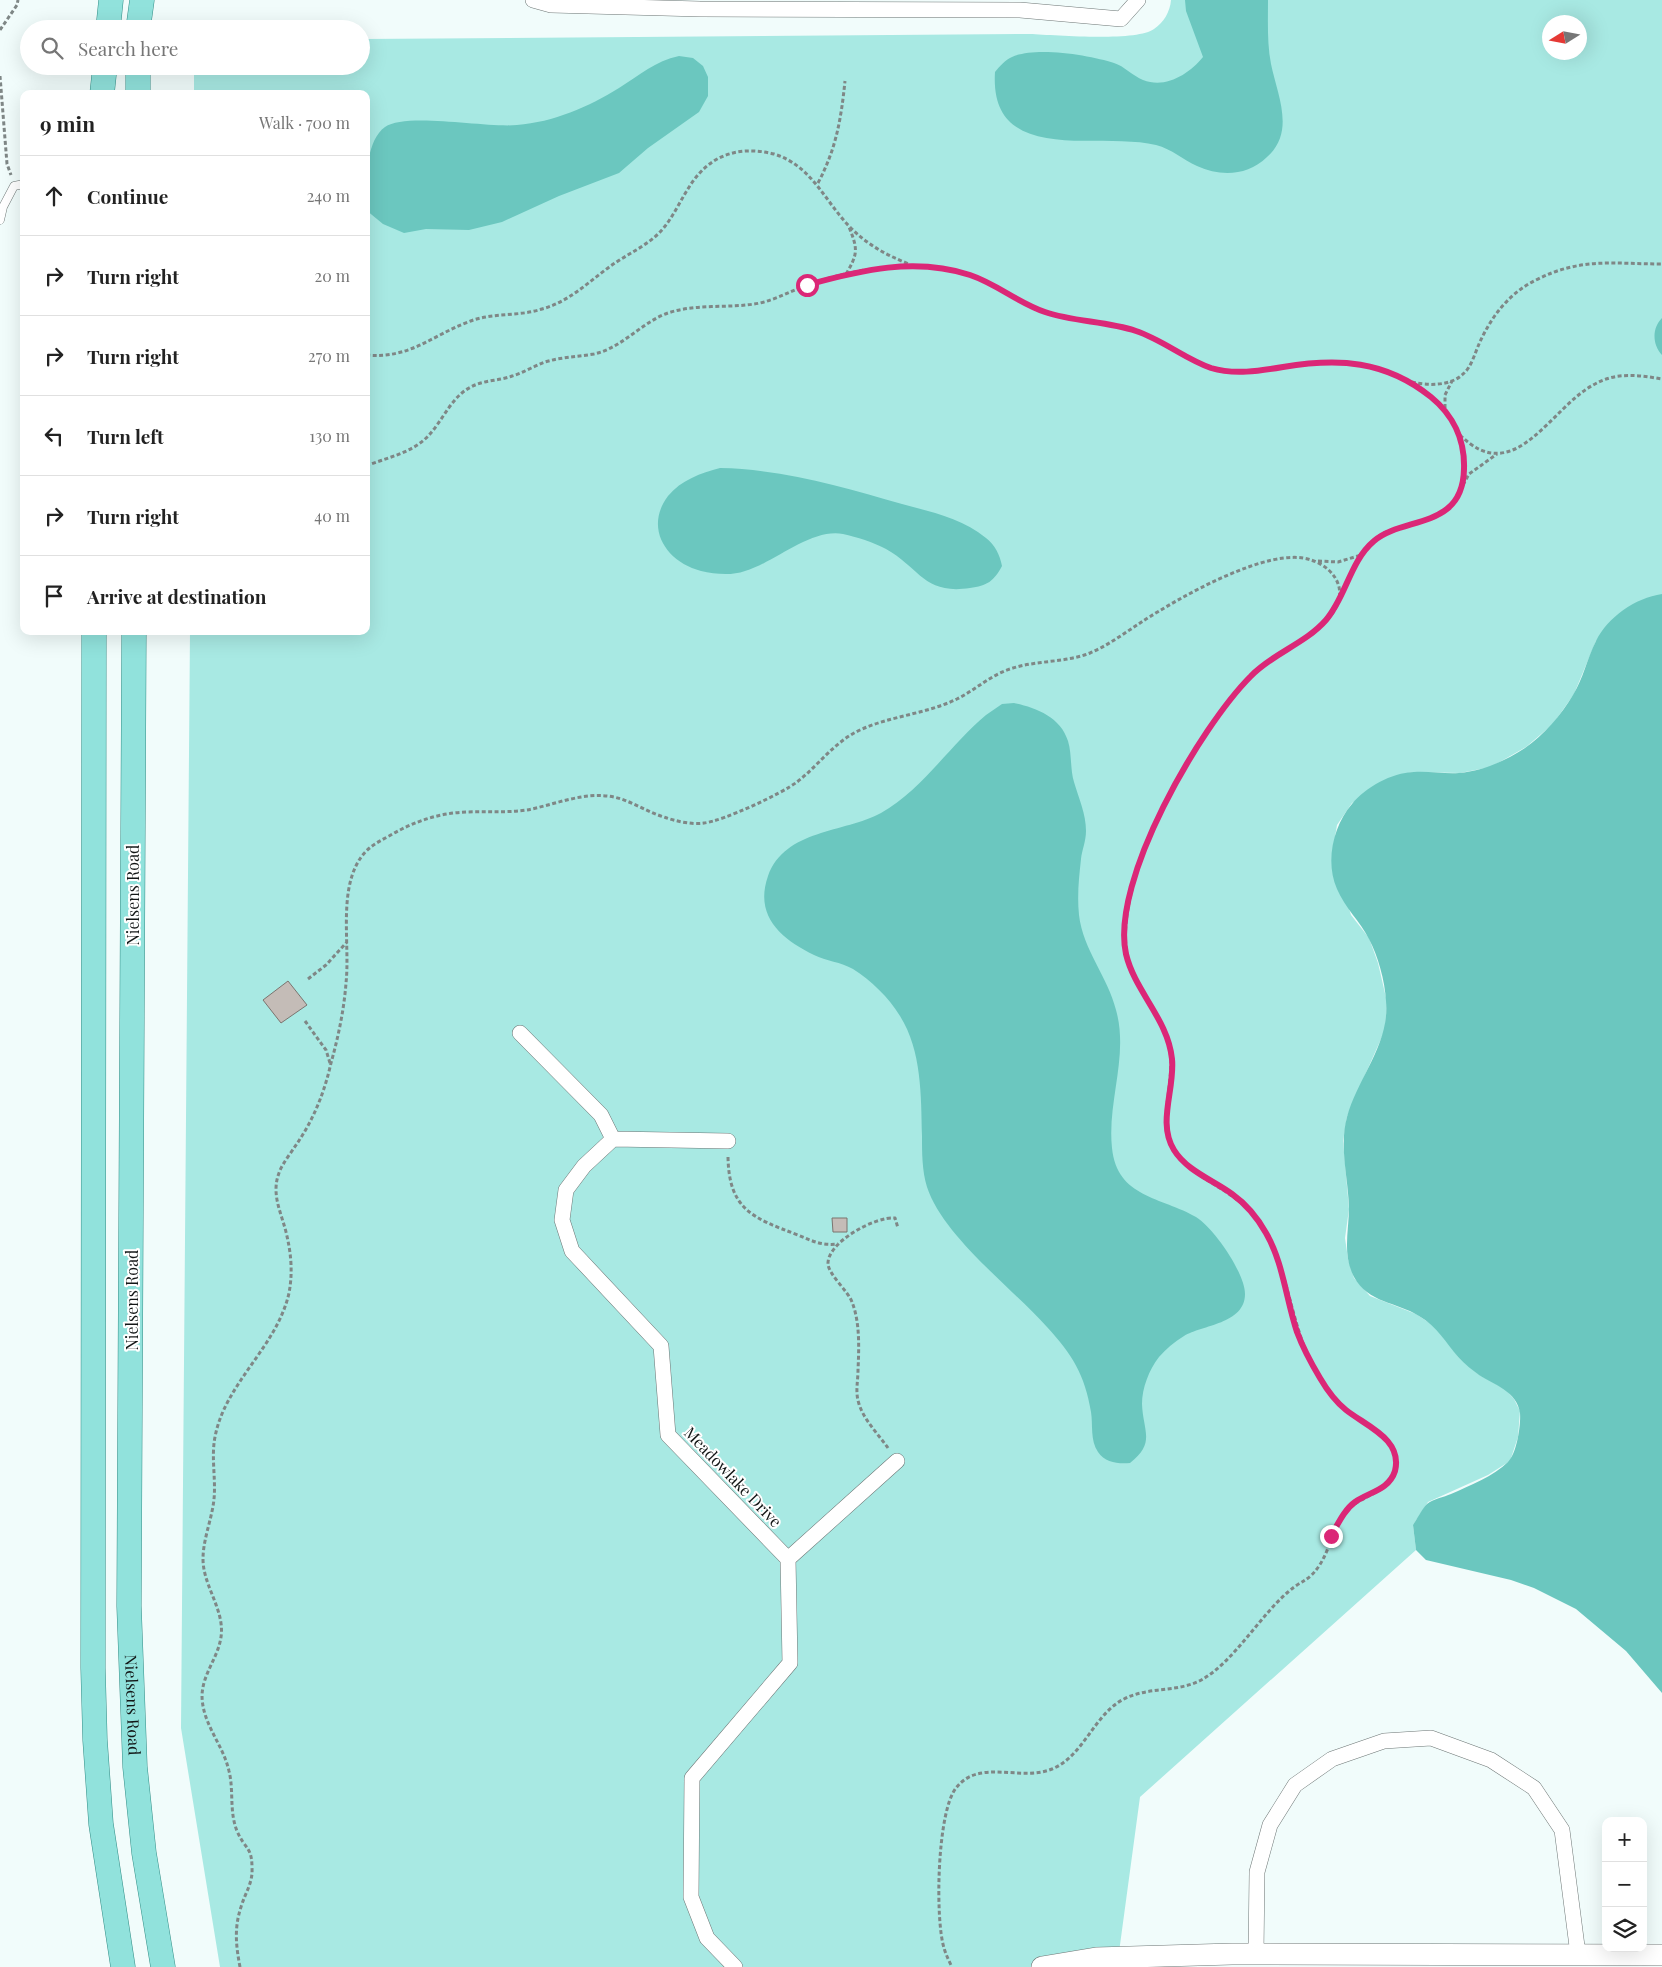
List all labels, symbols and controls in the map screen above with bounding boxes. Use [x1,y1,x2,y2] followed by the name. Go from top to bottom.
[1542,15,1587,60] north arrow
[20,20,370,75] search box
[38,34,66,62] icon: search
[78,35,178,61] text: Search here
[40,109,95,137] text: 9 min
[259,112,350,133] text: Walk · 700 m
[40,182,68,210] icon: ahead
[87,183,168,209] text: Continue
[307,185,350,206] text: 240 m
[40,262,68,290] icon: right
[87,263,179,289] text: Turn right
[315,265,350,286] text: 20 m
[796,274,819,297] route start
[40,342,68,370] icon: right
[87,343,179,369] text: Turn right
[308,345,350,366] text: 270 m
[40,422,68,450] icon: left
[87,423,164,449] text: Turn left
[309,425,350,446] text: 130 m
[40,502,68,530] icon: right
[87,503,179,529] text: Turn right
[314,505,350,526] text: 40 m
[40,582,68,610] icon: arrive
[87,583,267,609] text: Arrive at destination
[122,845,143,945] street label: Nielsens Road
[121,1250,142,1350] street label: Nielsens Road
[680,1422,787,1531] street label: Meadowlake Drive
[1320,1525,1343,1548] route end
[121,1654,146,1756] street label: Nielsens Road
[1602,1817,1647,1952] map controls
[1602,1817,1647,1862] button: +
[1602,1862,1647,1907] button: −
[1602,1907,1647,1952] button: layers

